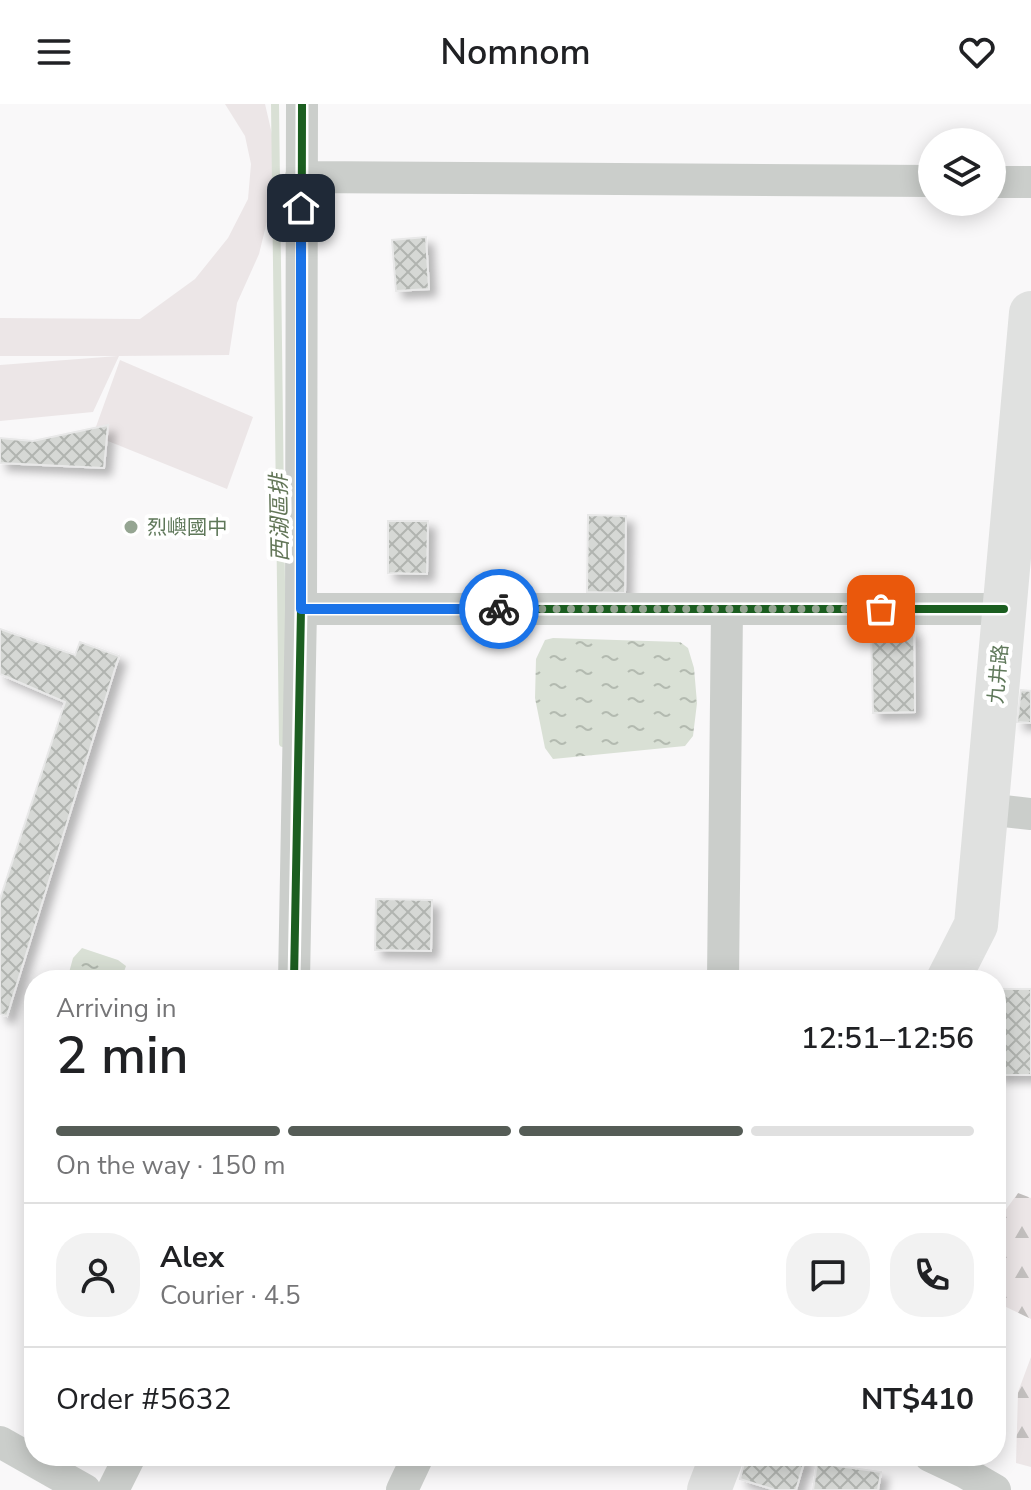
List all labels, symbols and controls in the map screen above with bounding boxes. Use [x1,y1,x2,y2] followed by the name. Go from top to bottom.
[440,28,591,77] text: Nomnom
[32,30,76,74] icon: menu
[955,30,999,74] icon: heart
[918,128,1006,216] map controls
[918,128,1006,216] button: layers
[267,174,335,242] pin
[279,186,323,230] icon: home
[264,471,296,562] water label: 西湖區排
[147,514,227,541] place label: 烈嶼國中
[122,518,140,536] marker: 烈嶼國中
[459,569,539,649] courier
[847,575,915,643] pin
[477,587,521,631] icon: bike
[859,587,903,631] icon: bag
[982,643,1015,705] street label: 九井路
[56,991,177,1026] text: Arriving in
[801,1018,974,1059] text: 12:51–12:56
[56,1020,189,1091] text: 2 min
[56,1148,285,1183] text: On the way · 150 m
[56,1233,140,1317] button: person
[786,1233,870,1317] button: chat
[890,1233,974,1317] button: phone
[160,1237,224,1278] text: Alex
[160,1278,301,1313] text: Courier · 4.5
[56,1379,231,1420] text: Order #5632
[861,1379,974,1420] text: NT$410

